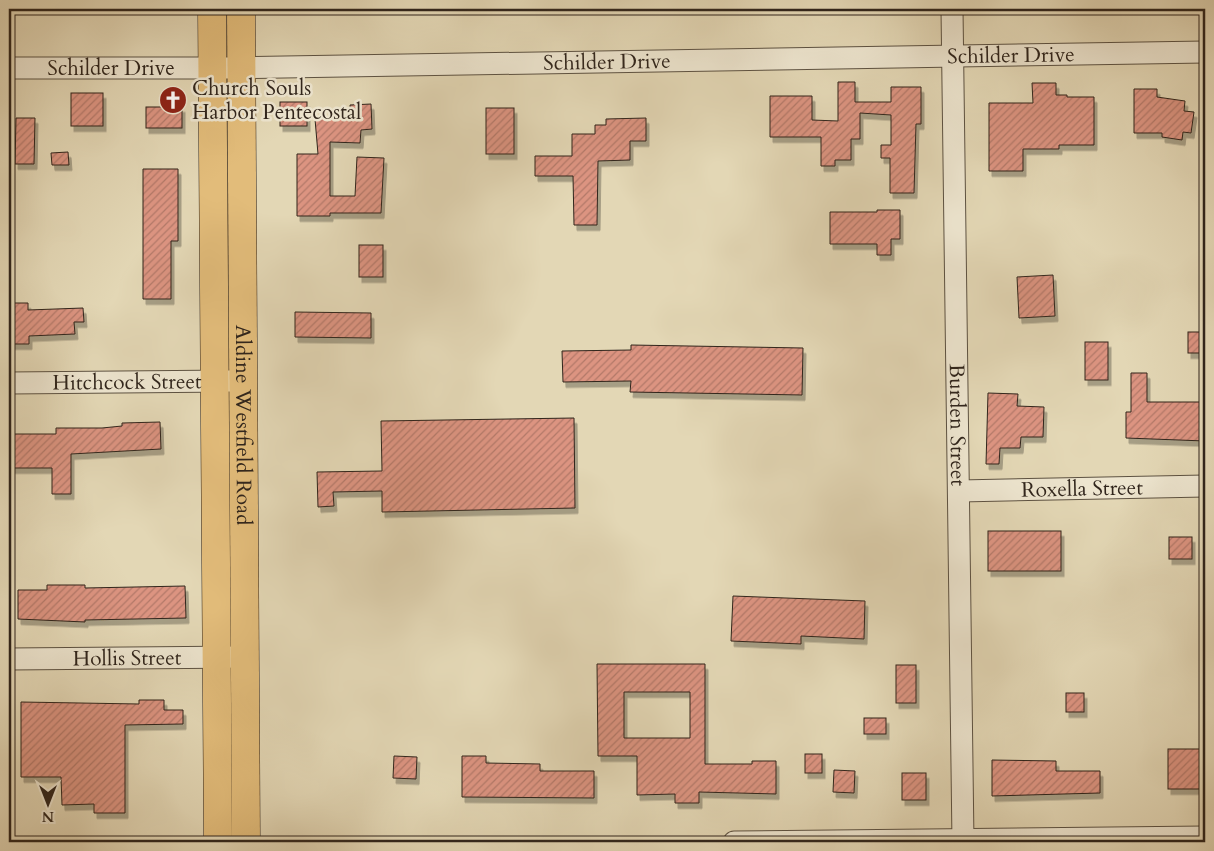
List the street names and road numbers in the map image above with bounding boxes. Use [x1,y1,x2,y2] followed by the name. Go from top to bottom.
[947,40,1075,71] street label: Schilder Drive
[543,46,671,77] street label: Schilder Drive
[47,54,175,83] street label: Schilder Drive
[228,325,259,525] street label: Aldine Westfield Road
[942,364,973,487] street label: Burden Street
[52,367,202,397] street label: Hitchcock Street
[1021,473,1144,504] street label: Roxella Street
[72,643,182,673] street label: Hollis Street

